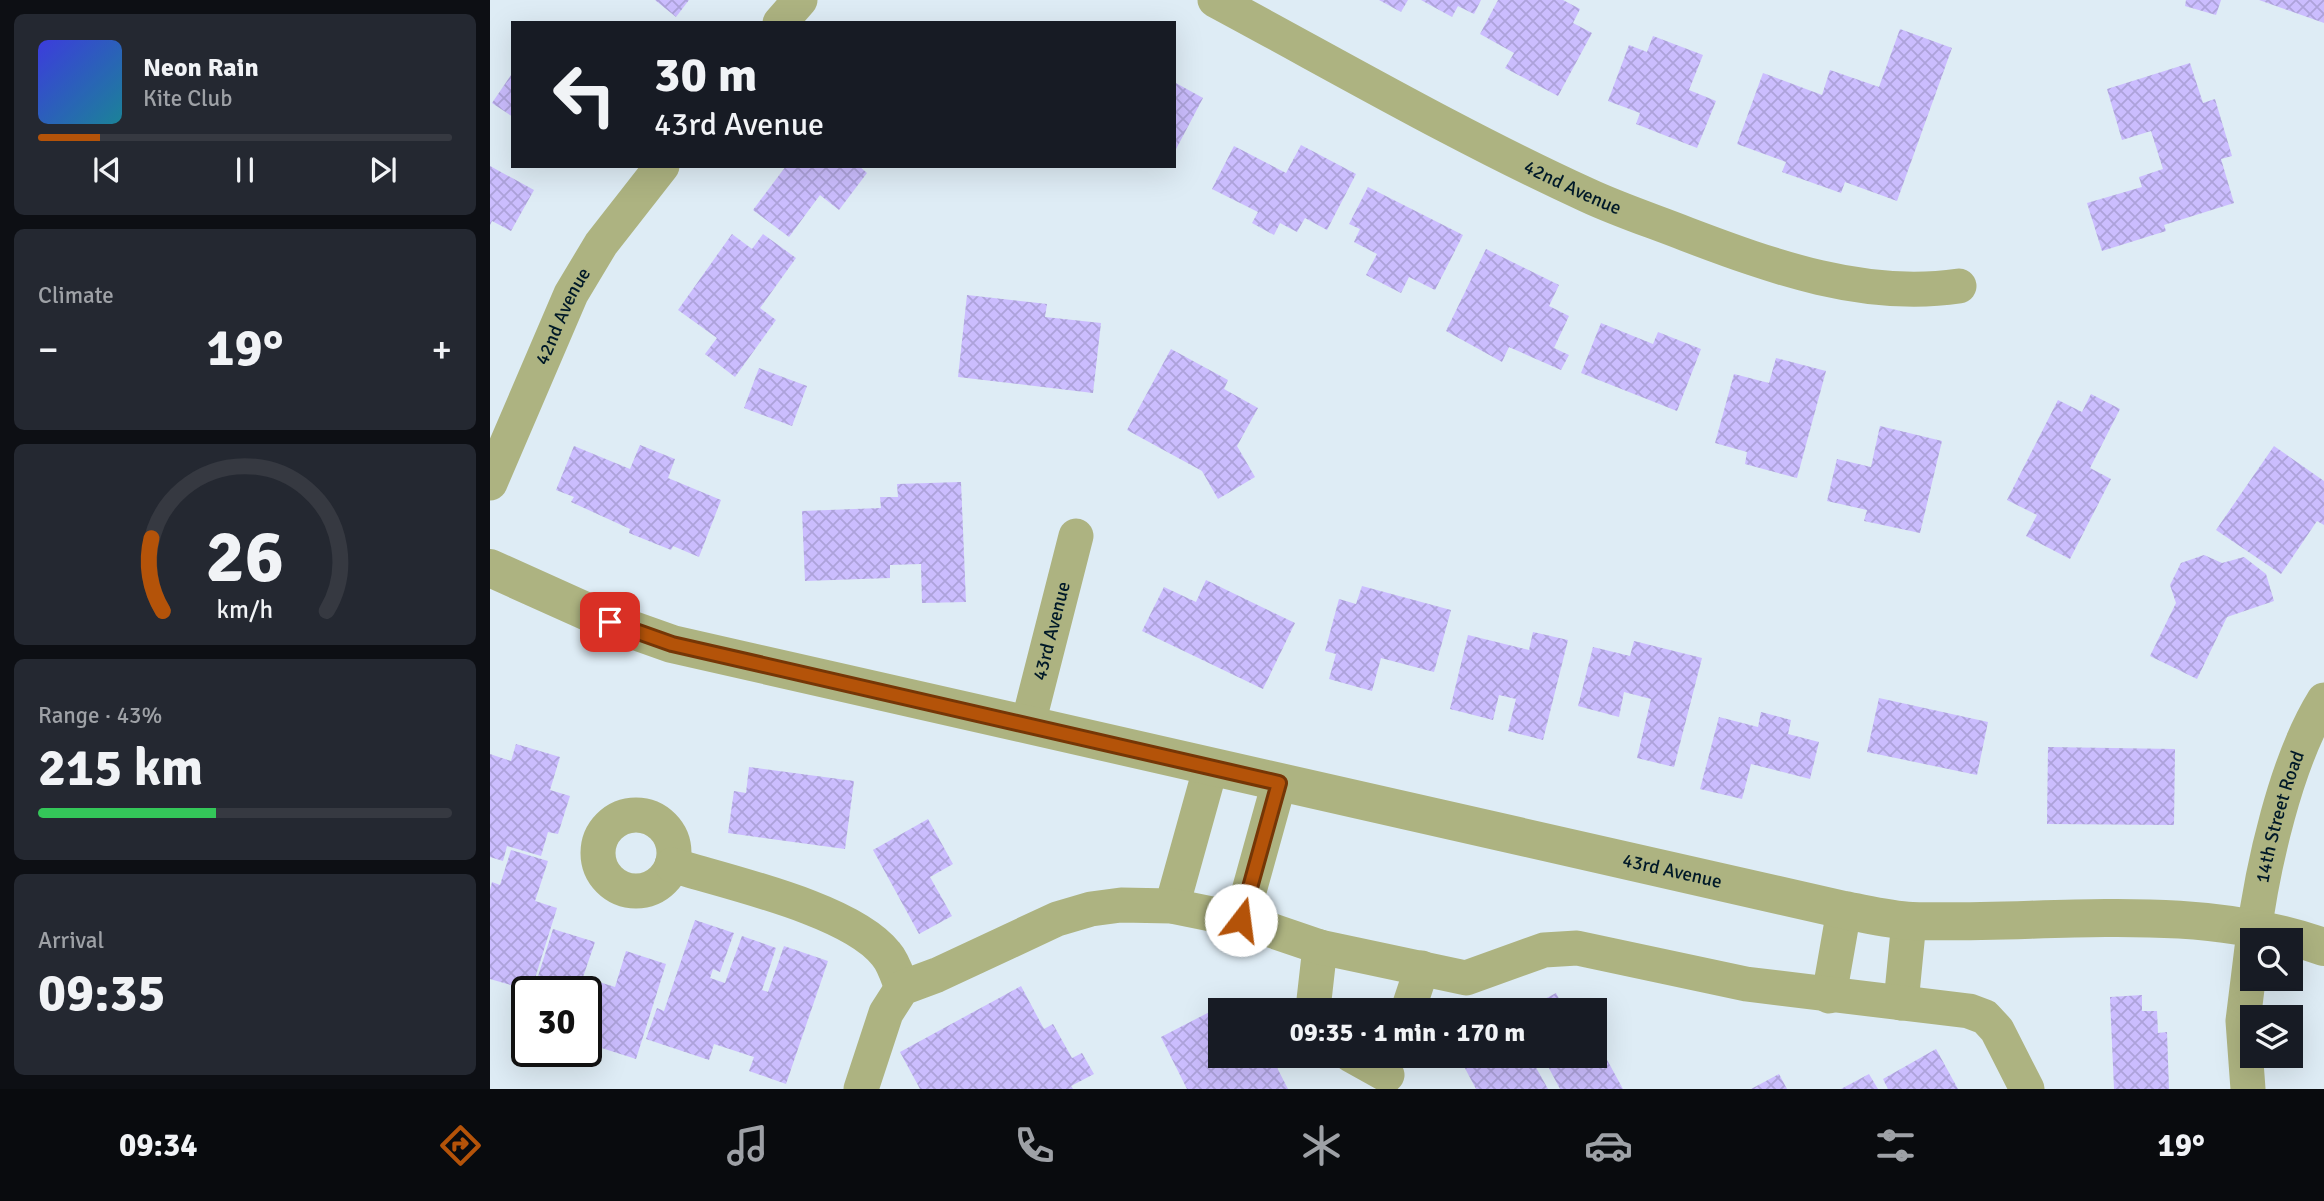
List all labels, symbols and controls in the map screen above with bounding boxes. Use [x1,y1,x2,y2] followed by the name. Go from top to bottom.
[654,45,757,105] text: 30 m
[539,49,630,140] icon: left
[143,52,259,84] text: Neon Rain
[143,84,232,113] text: Kite Club
[654,105,824,144] text: 43rd Avenue
[88,151,126,189] icon: previous
[226,151,264,189] icon: pause
[364,151,402,189] icon: next
[1520,155,1625,220] street label: 42nd Avenue
[530,263,596,369] street label: 42nd Avenue
[38,281,114,310] text: Climate
[207,316,283,380] text: 19°
[38,326,59,373] text: −
[431,326,452,373] text: +
[206,513,284,602] text: 26
[1028,579,1076,683] street label: 43rd Avenue
[580,592,640,652] pin
[217,593,273,624] text: km/h
[591,603,629,641] icon: arrive
[38,701,162,730] text: Range · 43%
[38,736,203,800] text: 215 km
[2250,747,2310,885] street label: 14th Street Road
[1620,848,1724,894] street label: 43rd Avenue
[1204,883,1278,957] position arrow
[38,926,104,955] text: Arrival
[2240,928,2303,1068] map controls
[2240,928,2303,991] button: search
[38,961,166,1025] text: 09:35
[511,976,602,1067] speed limit sign: 30
[2240,1005,2303,1068] button: layers
[1290,1017,1525,1049] text: 09:35 · 1 min · 170 m
[436,1121,485,1170] icon: directions
[723,1121,772,1170] icon: music
[1010,1121,1059,1170] icon: phone
[1297,1121,1346,1170] icon: climate
[1584,1121,1633,1170] icon: car
[1871,1121,1920,1170] icon: filters
[119,1126,198,1165] text: 09:34
[2158,1126,2205,1165] text: 19°

